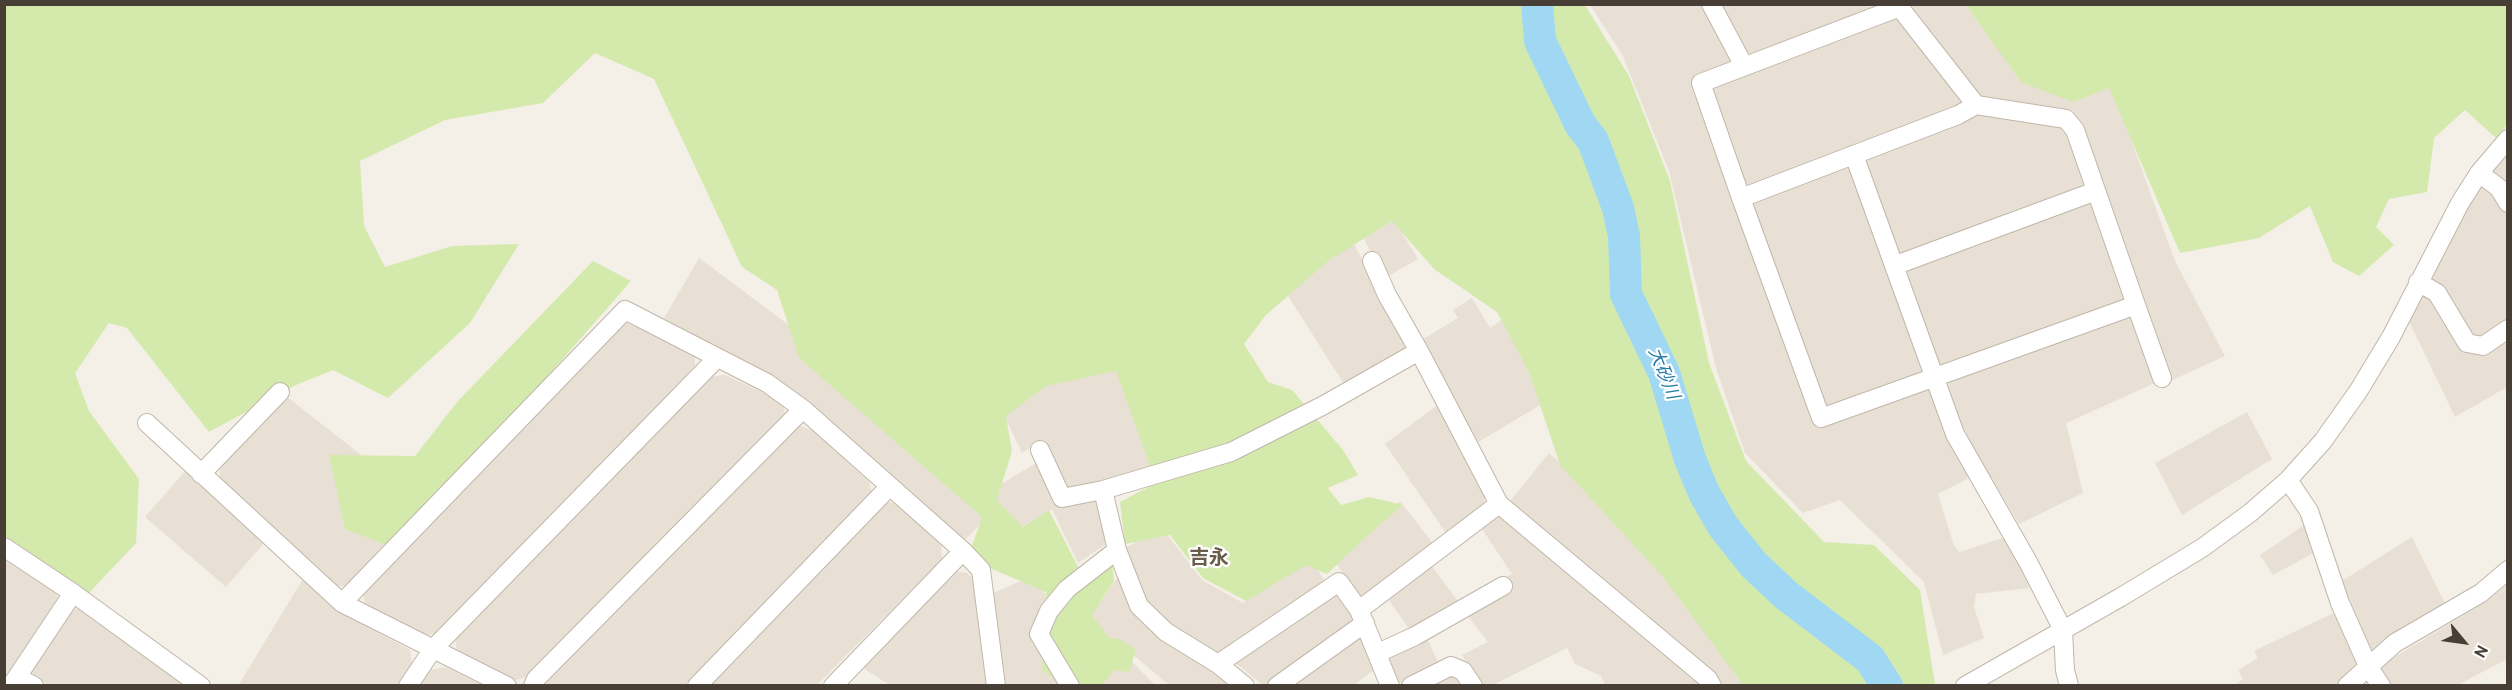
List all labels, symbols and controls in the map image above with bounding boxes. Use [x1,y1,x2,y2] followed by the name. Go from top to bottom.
[1642,345,1682,403] water label: 大砂川
[1189,548,1229,572] district label: 吉永
[2434,612,2494,672] north arrow
[2468,641,2491,661] text: N

